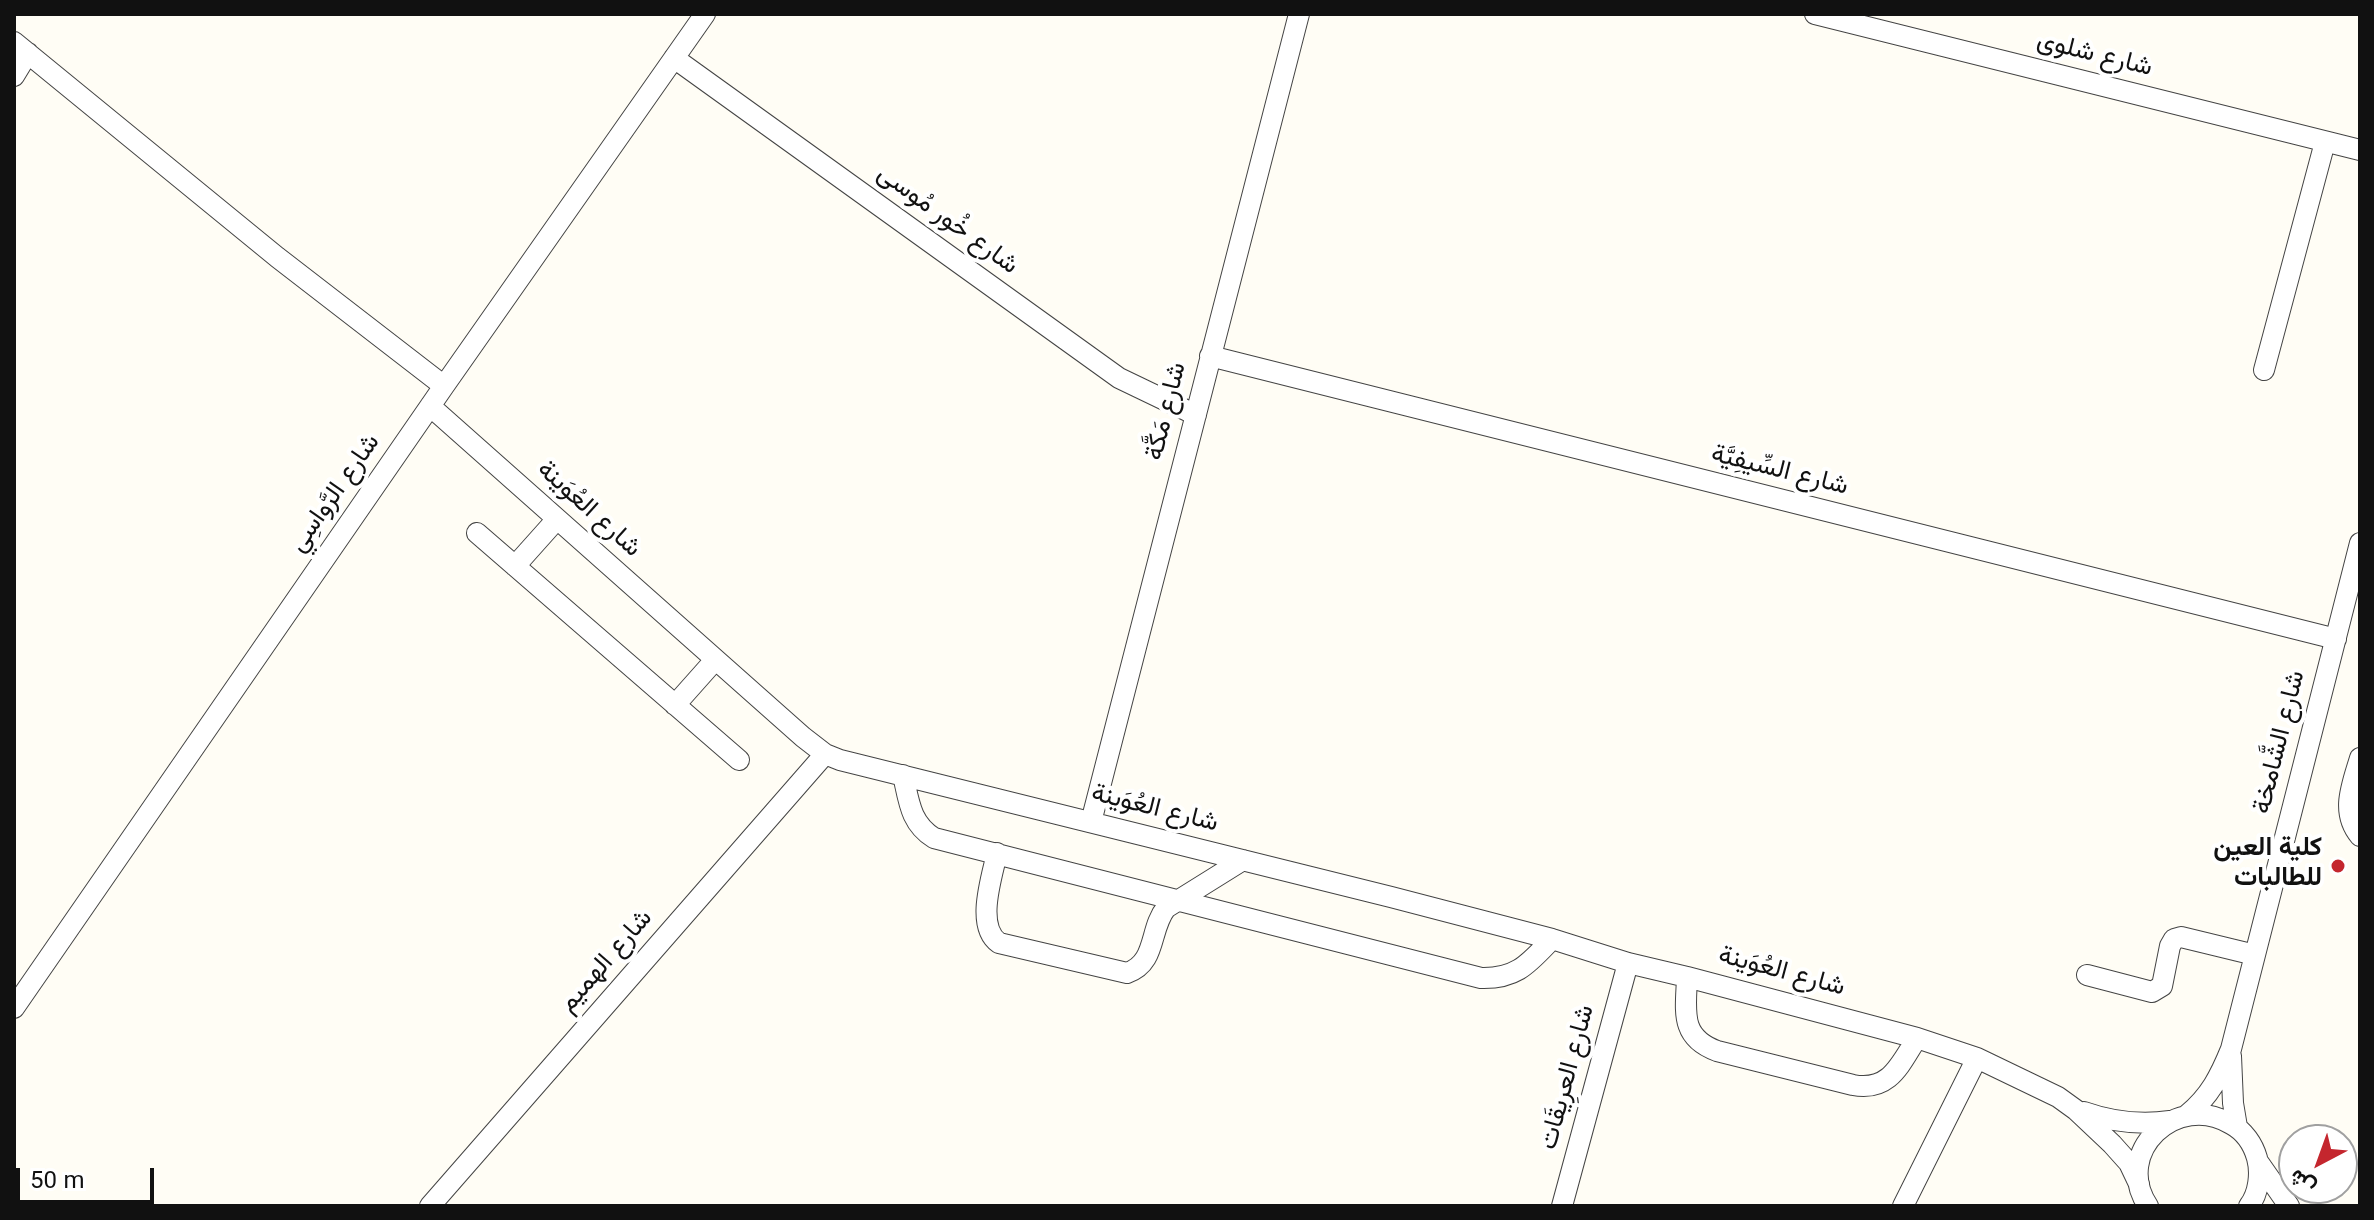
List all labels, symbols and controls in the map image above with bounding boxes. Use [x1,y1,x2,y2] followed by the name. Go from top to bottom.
[2033,28,2155,86] street label: شارع شلوى
[869,160,1023,284] street label: شارع خُور مُوسى
[1142,360,1196,464] street label: شارع مَكَّة
[285,430,389,560] street label: شارع الرَّواسِي
[1707,441,1851,505] street label: شارع السِّيفِيَّة
[528,456,646,566] street label: شارع العُوَينة
[2249,668,2315,818] street label: شارع الشَّامخة
[1087,780,1221,842] street label: شارع العُوَينة
[2213,835,2322,896] place label: كلية العين للطالبات
[2329,857,2347,875] marker: كلية العين للطالبات
[555,905,661,1021] street label: شارع الهميم
[1714,942,1848,1006] street label: شارع العُوَينة
[1536,1002,1604,1154] street label: شارع العرِيقَات
[2278,1124,2358,1204] north arrow
[20,1152,158,1202] scale bar
[2282,1159,2325,1203] text: ش
[30,1163,84,1201] text: 50 m

